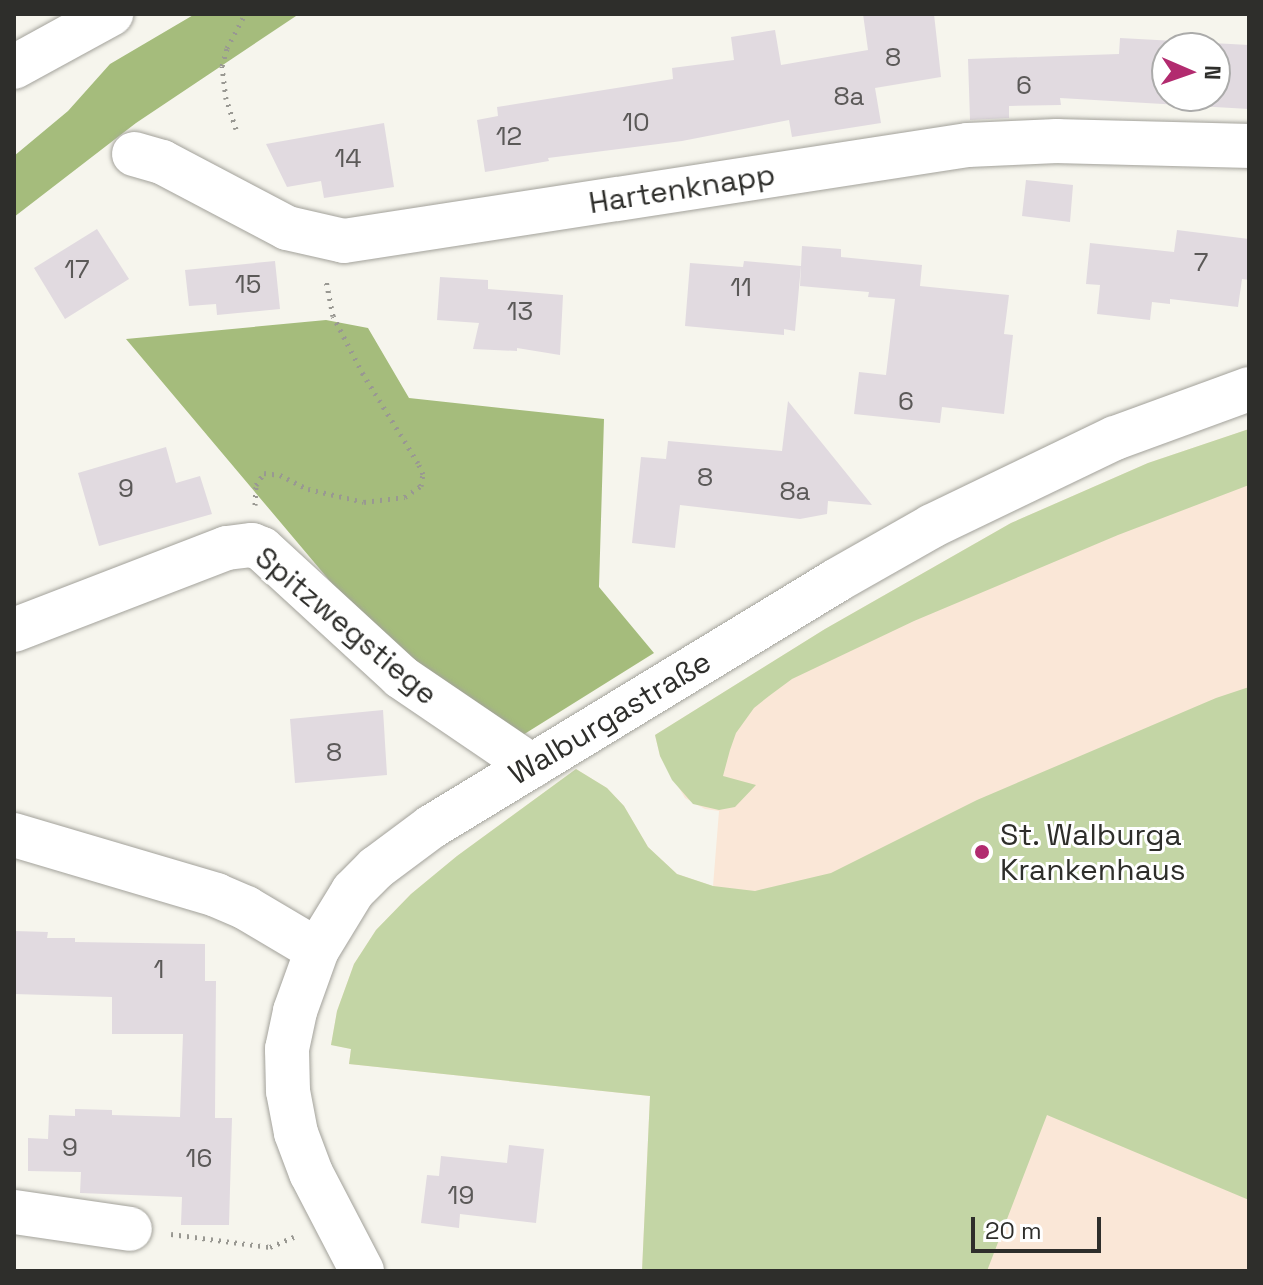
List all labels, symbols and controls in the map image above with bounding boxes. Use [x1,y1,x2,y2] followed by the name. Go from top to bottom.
[1151,32,1231,112] north arrow
[885,42,901,74] house number: 8
[1199,65,1227,81] text: N
[1016,70,1032,102] house number: 6
[833,81,865,113] house number: 8a
[622,107,650,139] house number: 10
[496,121,522,153] house number: 12
[334,143,362,175] house number: 14
[586,157,778,221] street label: Hartenknapp
[1194,247,1208,279] house number: 7
[64,254,90,286] house number: 17
[235,269,261,301] house number: 15
[730,272,752,304] house number: 11
[507,296,533,328] house number: 13
[898,386,914,418] house number: 6
[697,462,713,494] house number: 8
[118,473,134,505] house number: 9
[779,476,811,508] house number: 8a
[248,539,444,713] street label: Spitzwegstiege
[502,644,718,792] street label: Walburgastraße
[326,737,342,769] house number: 8
[1000,817,1186,888] place label: St. Walburga Krankenhaus
[971,841,993,863] marker: St. Walburga Krankenhaus
[154,954,164,986] house number: 1
[62,1132,78,1164] house number: 9
[186,1143,212,1175] house number: 16
[448,1180,474,1212] house number: 19
[975,1201,1105,1251] scale bar
[985,1215,1042,1246] text: 20 m

